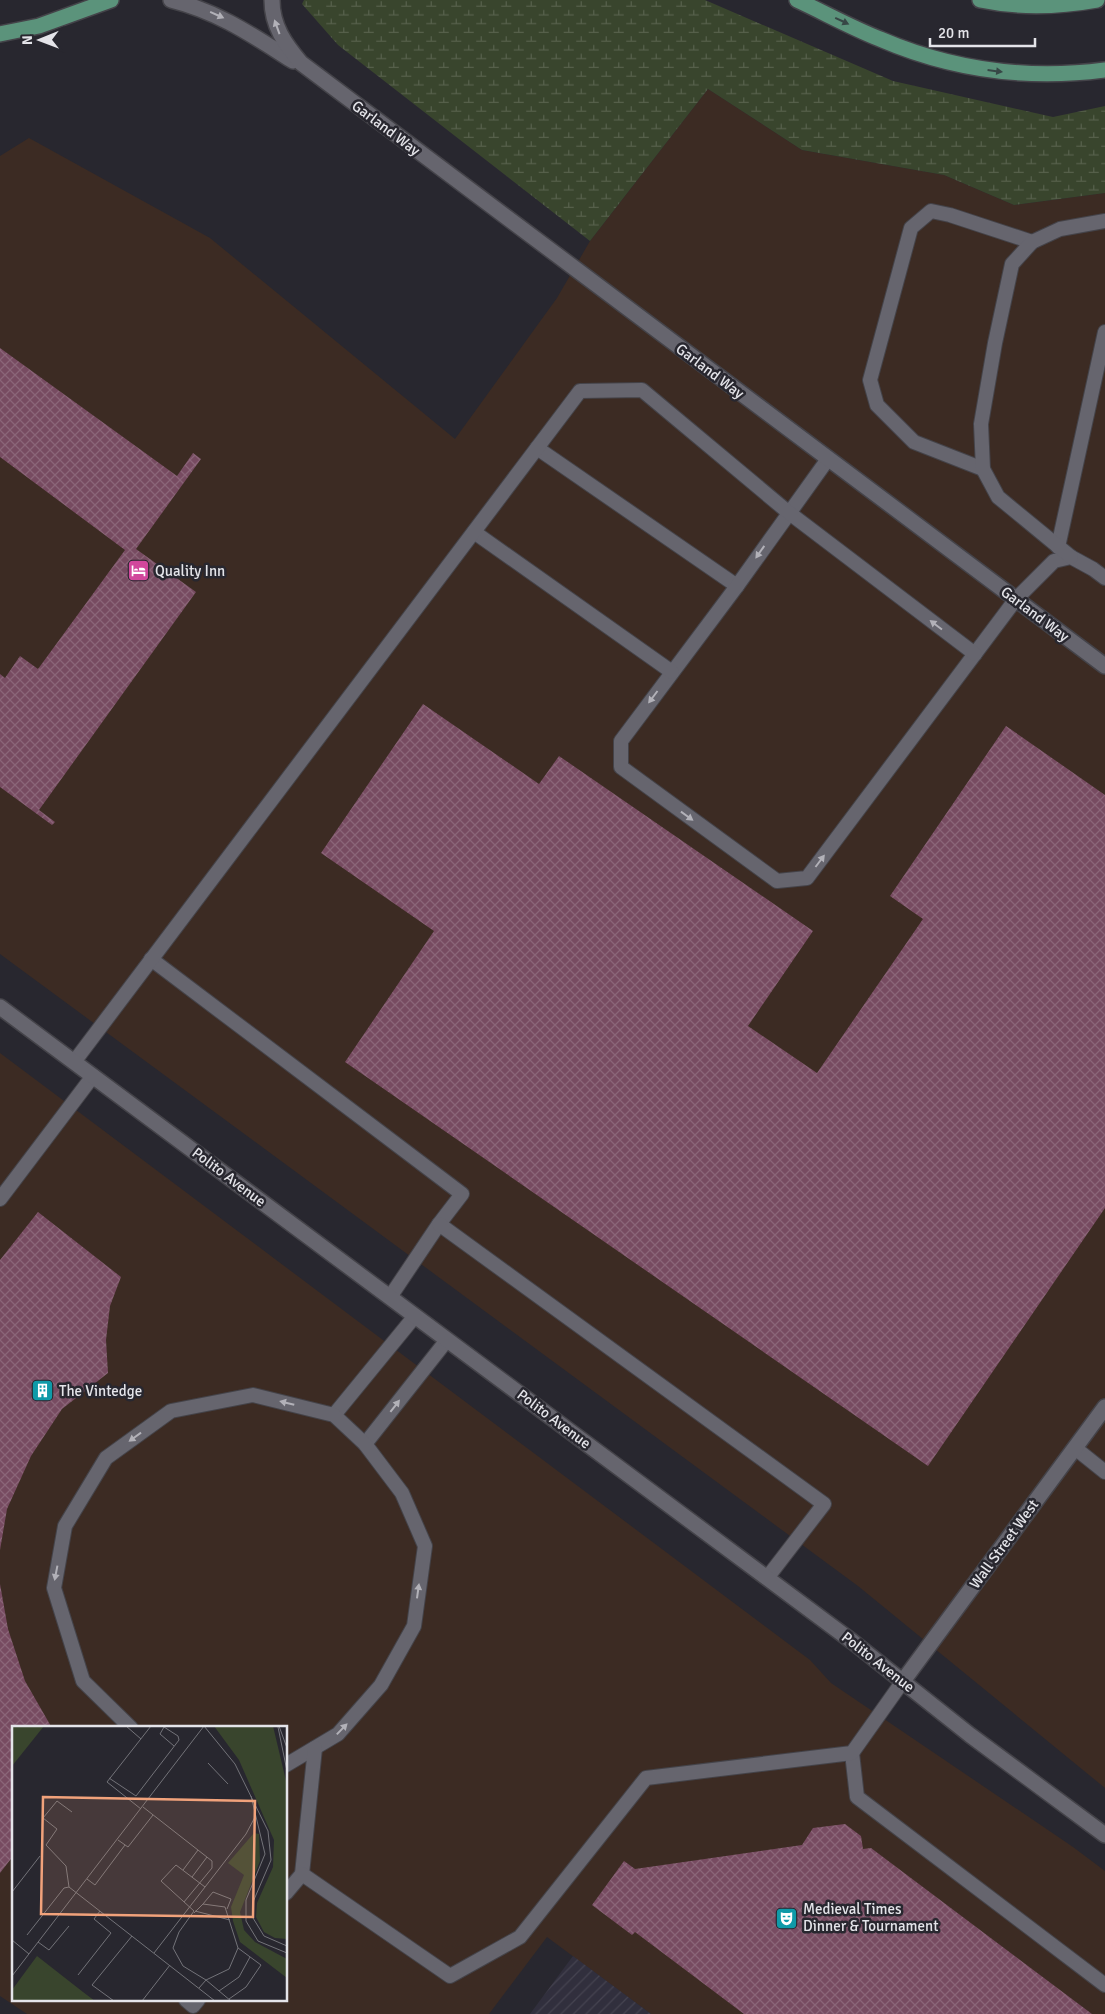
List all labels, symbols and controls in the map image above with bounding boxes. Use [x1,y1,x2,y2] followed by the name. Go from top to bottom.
[210,12,224,20] one-way arrow
[15,15,65,65] north arrow
[930,15,1035,47] scale bar
[834,17,849,25] one-way arrow
[273,19,281,34] one-way arrow
[938,24,969,42] text: 20 m
[19,35,36,45] text: N
[988,67,1004,75] one-way arrow
[348,96,424,160] street label: Garland Way
[672,339,748,403] street label: Garland Way
[755,545,765,559] one-way arrow
[127,559,151,583] hotel icon: Quality Inn
[155,562,225,580] place label: Quality Inn
[997,582,1073,646] street label: Garland Way
[930,619,943,630] one-way arrow
[648,690,659,703] one-way arrow
[680,810,693,821] one-way arrow
[815,854,825,868] one-way arrow
[189,1144,269,1210] street label: Polito Avenue
[31,1379,55,1403] building icon: The Vintedge
[59,1382,142,1400] place label: The Vintedge
[514,1386,594,1452] street label: Polito Avenue
[279,1399,294,1407] one-way arrow
[390,1400,401,1413] one-way arrow
[128,1432,142,1442] one-way arrow
[966,1496,1042,1592] street label: Wall Street West
[52,1565,60,1581] one-way arrow
[415,1582,423,1598] one-way arrow
[838,1628,918,1696] street label: Polito Avenue
[336,1724,348,1736] one-way arrow
[12,1726,288,2002] inset map
[803,1900,938,1935] place label: Medieval Times Dinner & Tournament
[775,1906,799,1930] theatre icon: Medieval Times Dinner & Tournament

